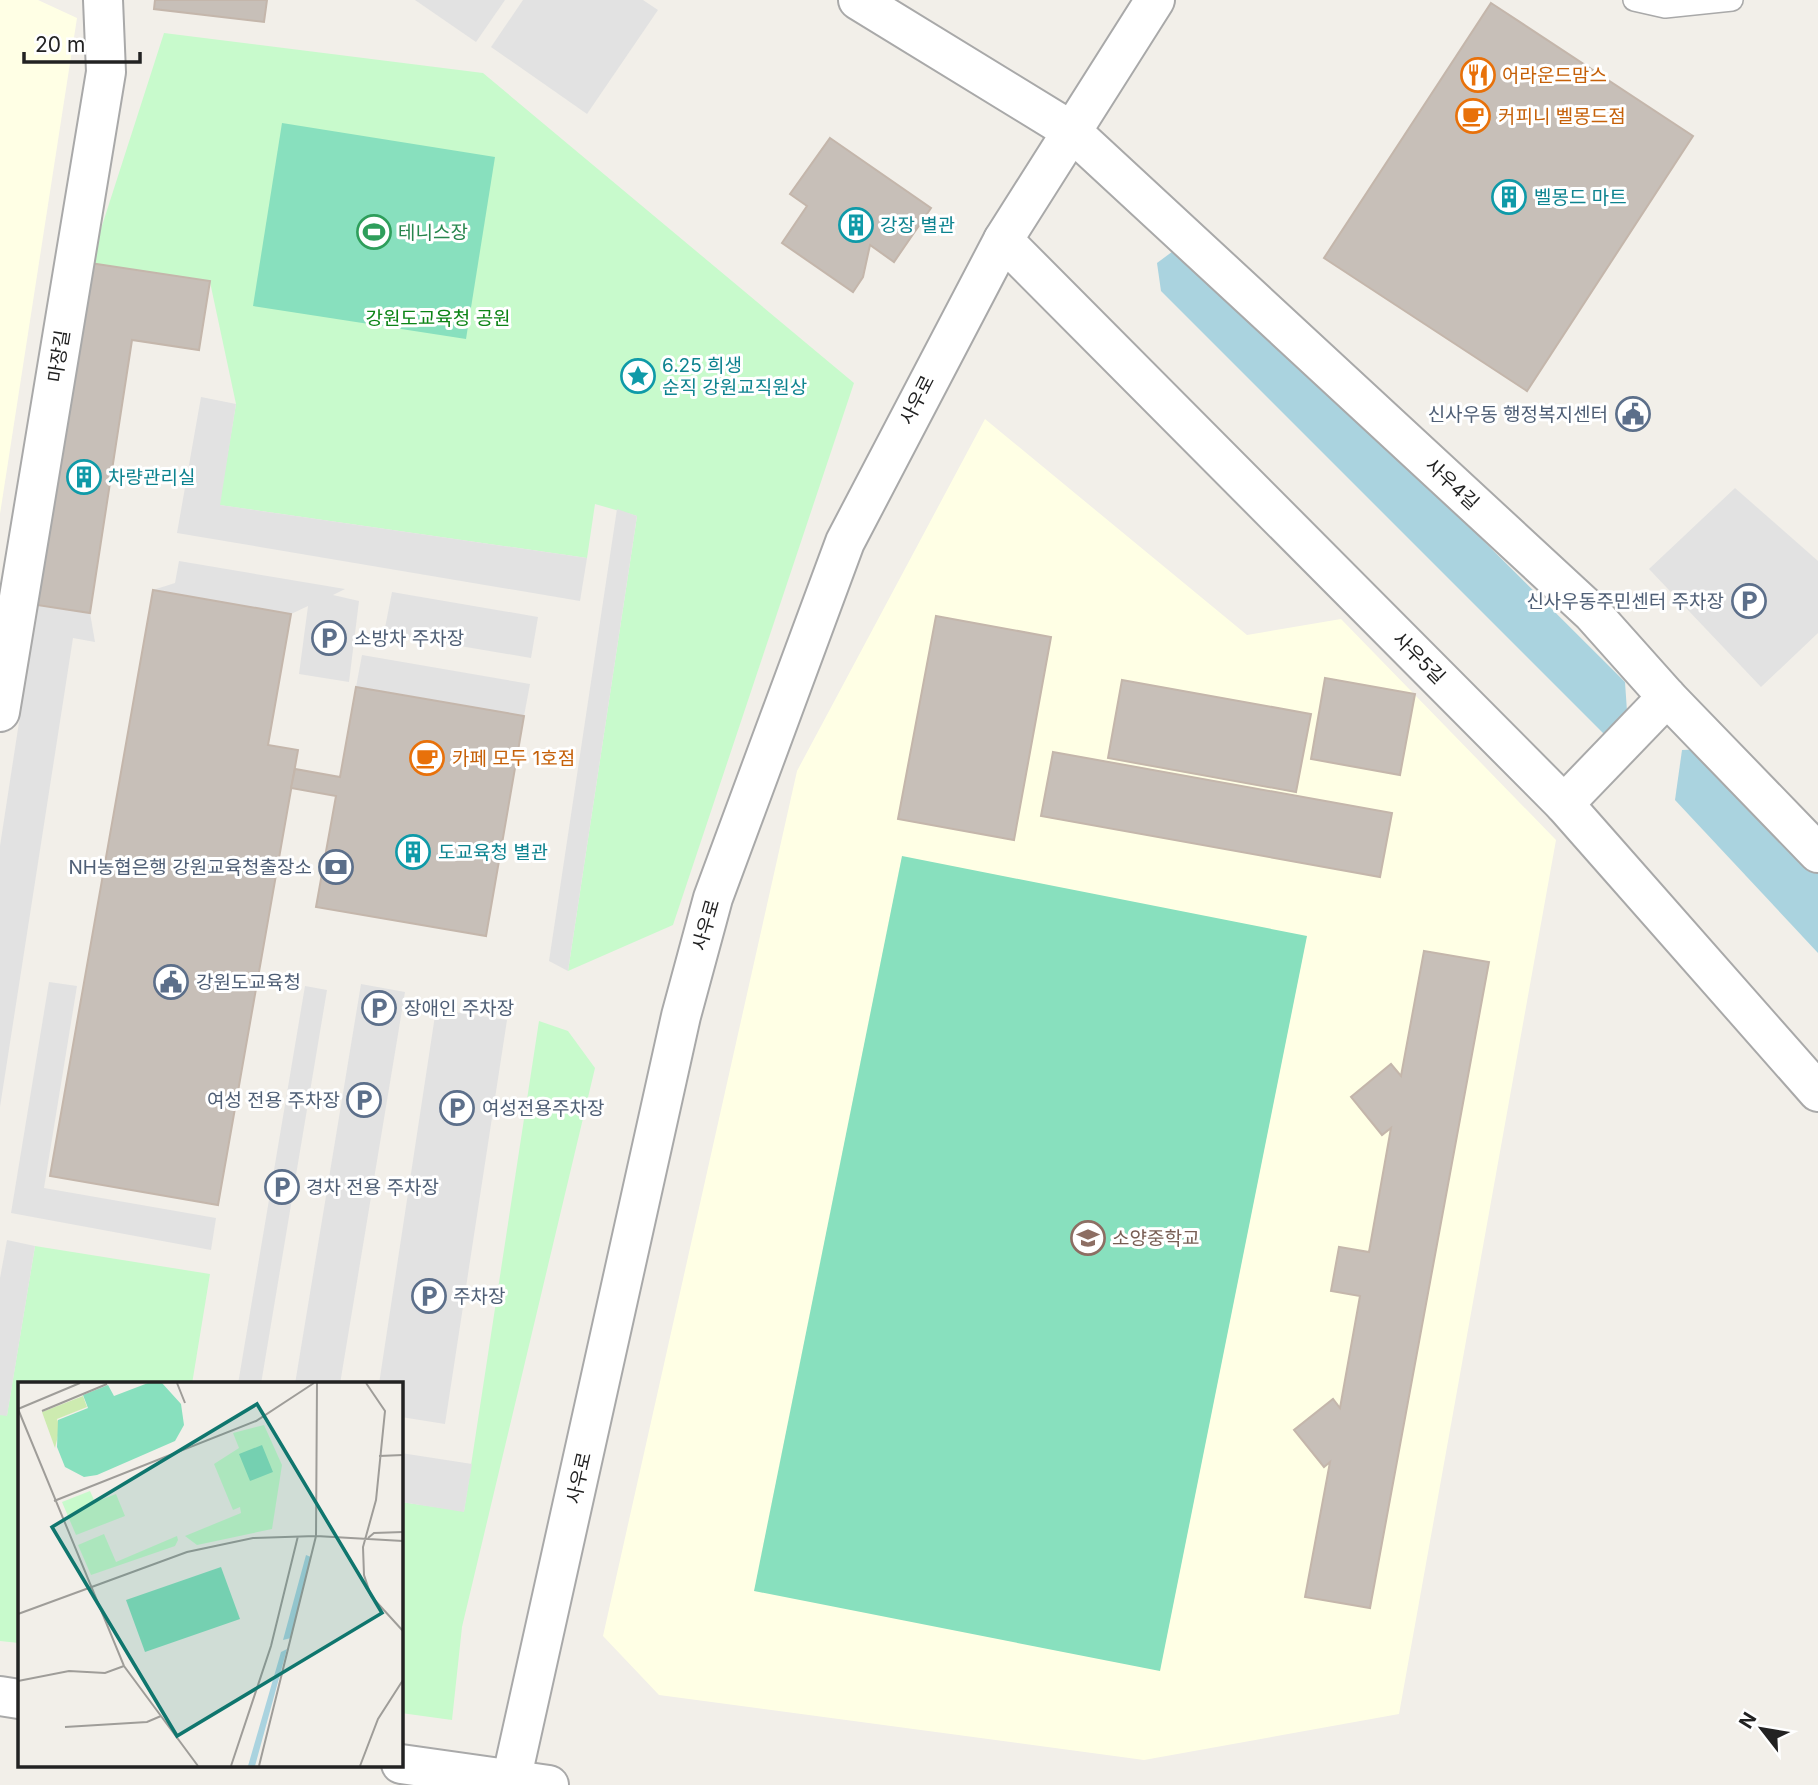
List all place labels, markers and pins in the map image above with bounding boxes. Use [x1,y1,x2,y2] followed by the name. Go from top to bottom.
[1459,56,1497,94] restaurant icon: 어라운드맘스
[1502,64,1607,87] place label: 어라운드맘스
[1454,97,1492,135] cafe icon: 커피니 벨몽드점
[1498,105,1626,128] place label: 커피니 벨몽드점
[1490,178,1528,216] building icon: 벨몽드 마트
[1534,186,1627,209] place label: 벨몽드 마트
[837,206,875,244] building icon: 강장 별관
[355,213,393,251] sports icon: 테니스장
[880,214,955,237] place label: 강장 별관
[398,221,468,244] place label: 테니스장
[662,354,807,399] place label: 6.25 희생 순직 강원교직원상
[619,357,657,395] place icon: 6.25 희생 순직 강원교직원상
[1614,395,1652,433] public building icon: 신사우동 행정복지센터
[1428,403,1608,426] place label: 신사우동 행정복지센터
[65,458,103,496] building icon: 차량관리실
[108,466,195,489] place label: 차량관리실
[1730,582,1768,620] parking icon: 신사우동주민센터 주차장
[1526,590,1724,613] place label: 신사우동주민센터 주차장
[310,619,348,657] parking icon: 소방차 주차장
[354,627,464,650] place label: 소방차 주차장
[408,739,446,777] cafe icon: 카페 모두 1호점
[452,747,575,770] place label: 카페 모두 1호점
[394,833,432,871] building icon: 도교육청 별관
[438,841,548,864] place label: 도교육청 별관
[317,848,355,886] bank icon: NH농협은행 강원교육청출장소
[68,856,312,879] place label: NH농협은행 강원교육청출장소
[152,963,190,1001] public building icon: 강원도교육청
[196,971,301,994] place label: 강원도교육청
[360,989,398,1027] parking icon: 장애인 주차장
[404,997,514,1020] place label: 장애인 주차장
[345,1081,383,1119] parking icon: 여성 전용 주차장
[207,1089,340,1112] place label: 여성 전용 주차장
[438,1089,476,1127] parking icon: 여성전용주차장
[482,1097,604,1120] place label: 여성전용주차장
[263,1168,301,1206] parking icon: 경차 전용 주차장
[306,1176,439,1199] place label: 경차 전용 주차장
[1069,1219,1107,1257] school or university icon: 소양중학교
[1112,1227,1199,1250] place label: 소양중학교
[410,1277,448,1315] parking icon: 주차장
[453,1285,505,1308] place label: 주차장

